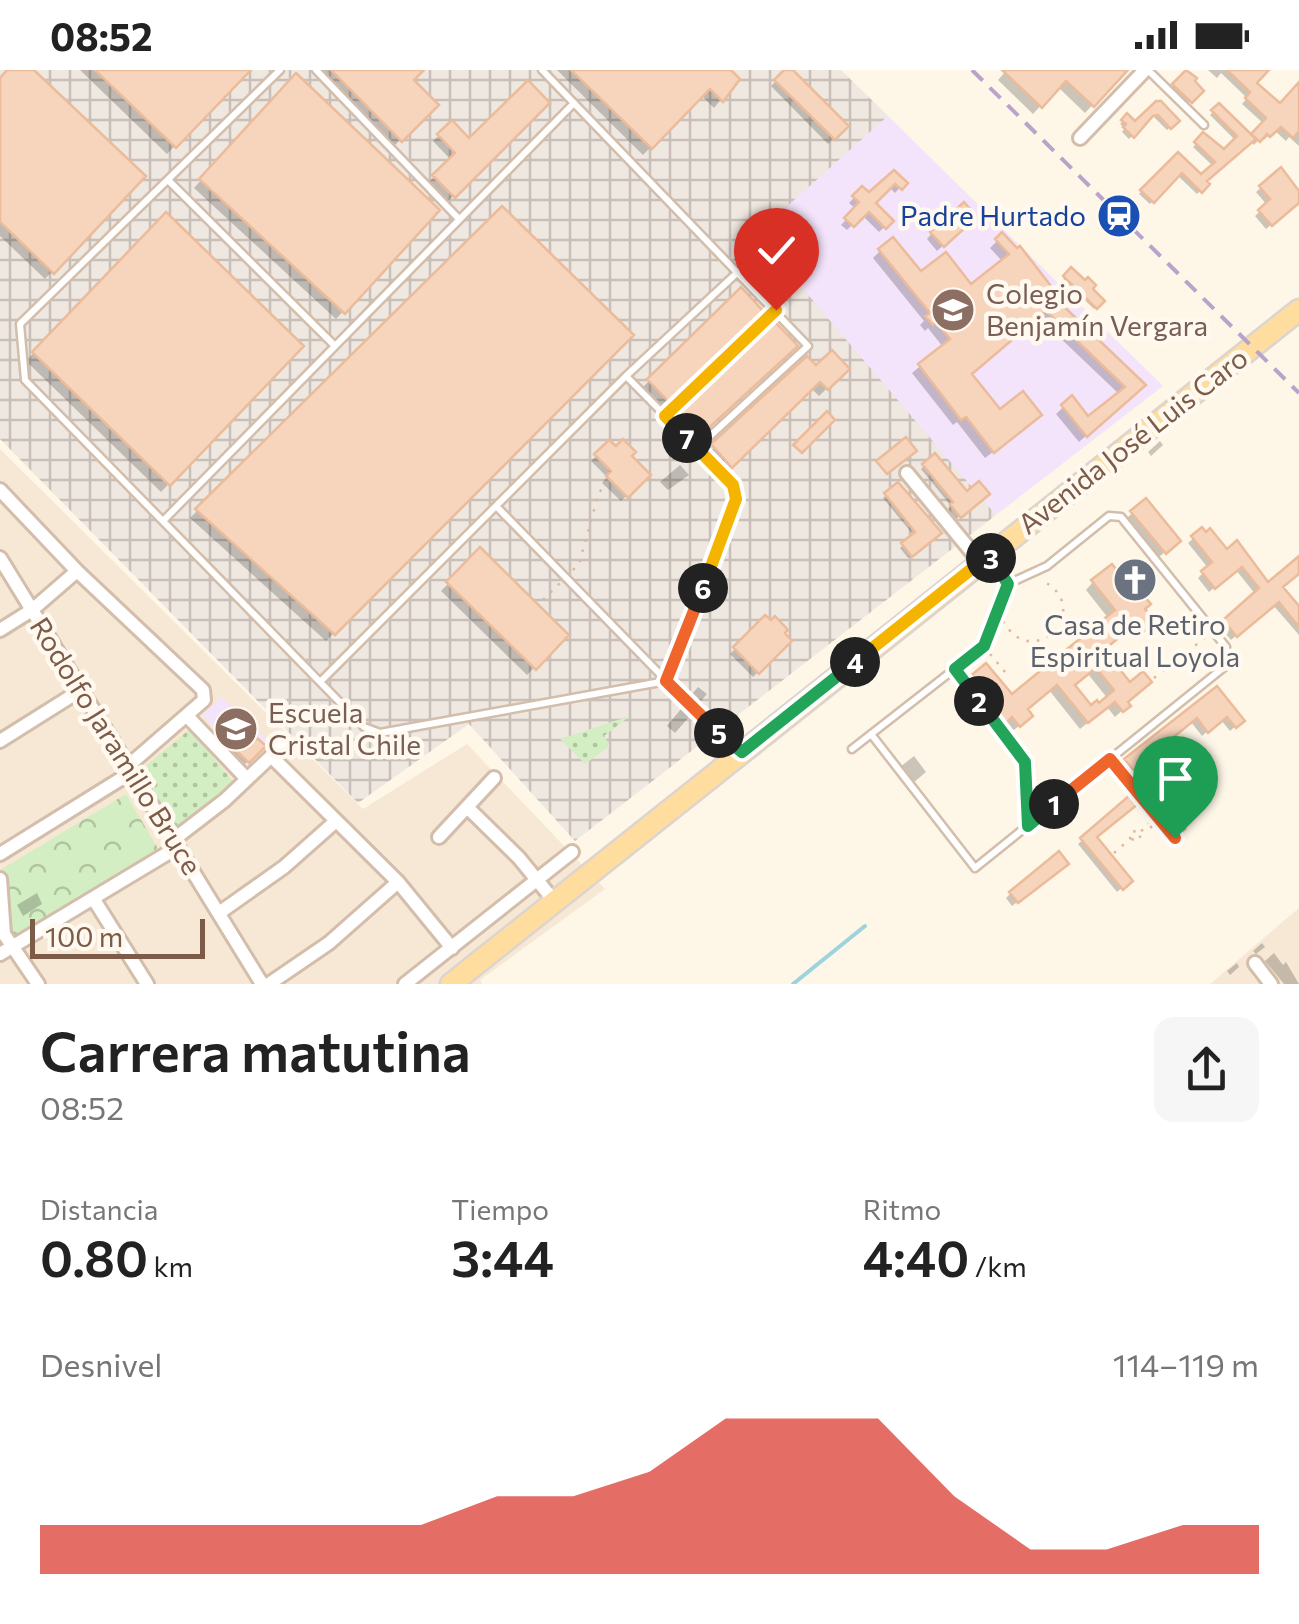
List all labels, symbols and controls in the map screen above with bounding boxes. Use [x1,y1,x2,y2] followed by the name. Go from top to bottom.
[50,12,153,59] text: 08:52
[1096,193,1142,239] station icon: Padre Hurtado
[900,198,1086,232] place label: Padre Hurtado
[734,208,819,311] pin
[749,223,804,278] icon: check
[986,276,1208,342] place label: Colegio Benjamín Vergara
[930,287,976,333] school or university icon: Colegio Benjamín Vergara
[1011,340,1254,540] street label: Avenida José Luis Caro
[662,413,712,463] pin: 7
[679,421,695,455] text: 7
[966,533,1016,583] pin: 3
[983,541,999,575] text: 3
[1112,557,1158,603] church icon: Casa de Retiro Espiritual Loyola
[678,563,728,613] pin: 6
[694,571,712,605] text: 6
[1030,607,1240,673] place label: Casa de Retiro Espiritual Loyola
[24,611,210,880] street label: Rodolfo Jaramillo Bruce
[830,637,880,687] pin: 4
[846,645,864,679] text: 4
[954,676,1004,726] pin: 2
[971,684,987,718] text: 2
[268,695,421,761] place label: Escuela Cristal Chile
[213,706,259,752] school or university icon: Escuela Cristal Chile
[694,708,744,758] pin: 5
[711,716,727,750] text: 5
[1133,736,1218,839] pin
[1148,751,1203,806] icon: arrive
[1029,779,1079,829] pin: 1
[1048,787,1060,821] text: 1
[30,914,205,958] scale bar
[45,919,123,953] text: 100 m
[40,1016,471,1083] text: Carrera matutina
[1154,1017,1259,1122] button: share
[40,1087,124,1127] text: 08:52
[40,1192,158,1226] text: Distancia
[451,1192,549,1226] text: Tiempo
[863,1192,941,1226] text: Ritmo
[40,1226,148,1287] text: 0.80
[451,1226,554,1287] text: 3:44
[863,1226,969,1287] text: 4:40
[148,1249,193,1283] text: km
[969,1249,1027,1283] text: /km
[40,1344,162,1384] text: Desnivel
[1113,1344,1259,1384] text: 114–119 m

